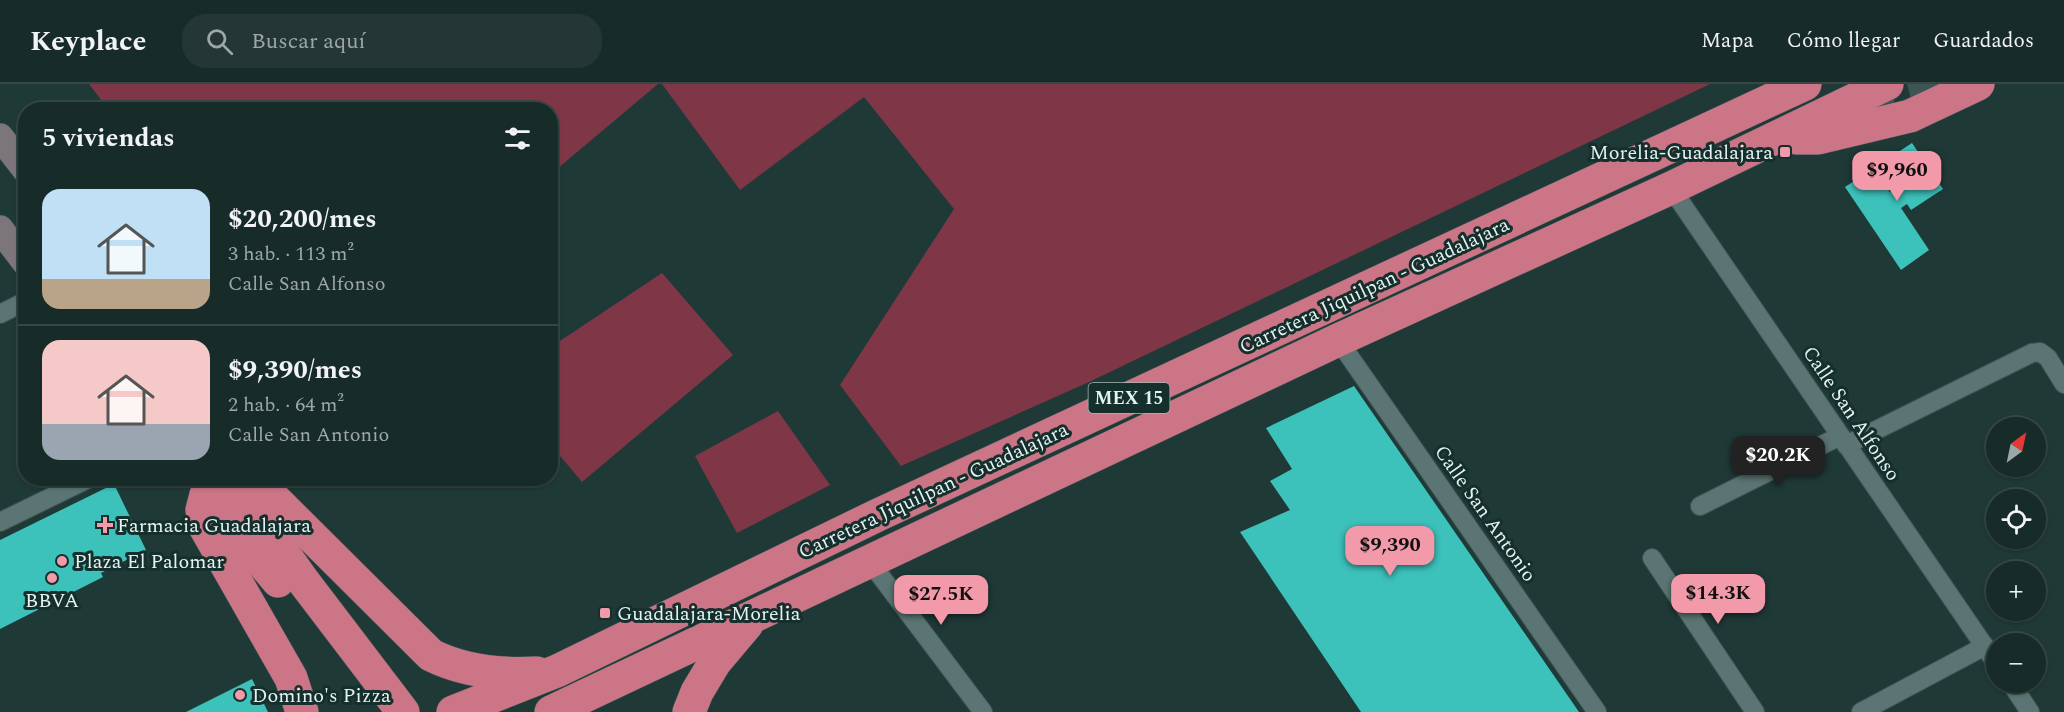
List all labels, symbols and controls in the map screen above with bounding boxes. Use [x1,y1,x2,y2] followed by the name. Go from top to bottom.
[182,14,602,68] search box
[30,20,146,63] text: Keyplace
[203,25,236,58] icon: search
[251,25,365,58] text: Buscar aquí
[1701,25,1754,57] text: Mapa
[1787,25,1900,57] text: Cómo llegar
[1933,25,2034,57] text: Guardados
[42,118,175,158] text: 5 viviendas
[501,122,534,155] icon: filters
[1590,138,1773,168] place label: Morelia-Guadalajara
[1778,145,1792,159] marker: Morelia-Guadalajara
[1848,151,1946,202] pin: $9,960
[1866,155,1928,185] text: $9,960
[228,199,377,239] text: $20,200/mes
[1234,210,1515,362] street label: Carretera Jiquilpan - Guadalajara
[90,213,162,285] icon: home
[228,239,354,269] text: 3 hab. · 113 m²
[228,269,385,299] text: Calle San Alfonso
[1795,340,1908,487] street label: Calle San Alfonso
[228,350,362,390] text: $9,390/mes
[90,364,162,436] icon: home
[1088,383,1170,413] road number: MEX 15
[228,390,344,420] text: 2 hab. · 64 m²
[793,415,1074,567] street label: Carretera Jiquilpan - Guadalajara
[1986,417,2046,477] north arrow
[1986,417,2046,693] map controls
[228,420,389,450] text: Calle San Antonio
[1729,436,1827,487] pin: $20.2K
[1427,439,1544,588] street label: Calle San Antonio
[1745,440,1811,470] text: $20.2K
[1986,489,2046,549] button: locate
[117,511,311,541] place label: Farmacia Guadalajara
[98,518,112,532] marker: Farmacia Guadalajara
[1341,526,1439,577] pin: $9,390
[1359,530,1421,560] text: $9,390
[74,547,224,577] place label: Plaza El Palomar
[55,554,69,568] marker: Plaza El Palomar
[1986,561,2046,621] button: +
[45,571,59,585] marker: BBVA
[1669,574,1767,625] pin: $14.3K
[892,575,990,626] pin: $27.5K
[1685,578,1751,608] text: $14.3K
[908,579,974,609] text: $27.5K
[25,586,79,616] place label: BBVA
[617,599,801,629] place label: Guadalajara-Morelia
[598,606,612,620] marker: Guadalajara-Morelia
[1986,633,2046,693] button: −
[252,681,391,711] place label: Domino's Pizza
[233,688,247,702] marker: Domino's Pizza

